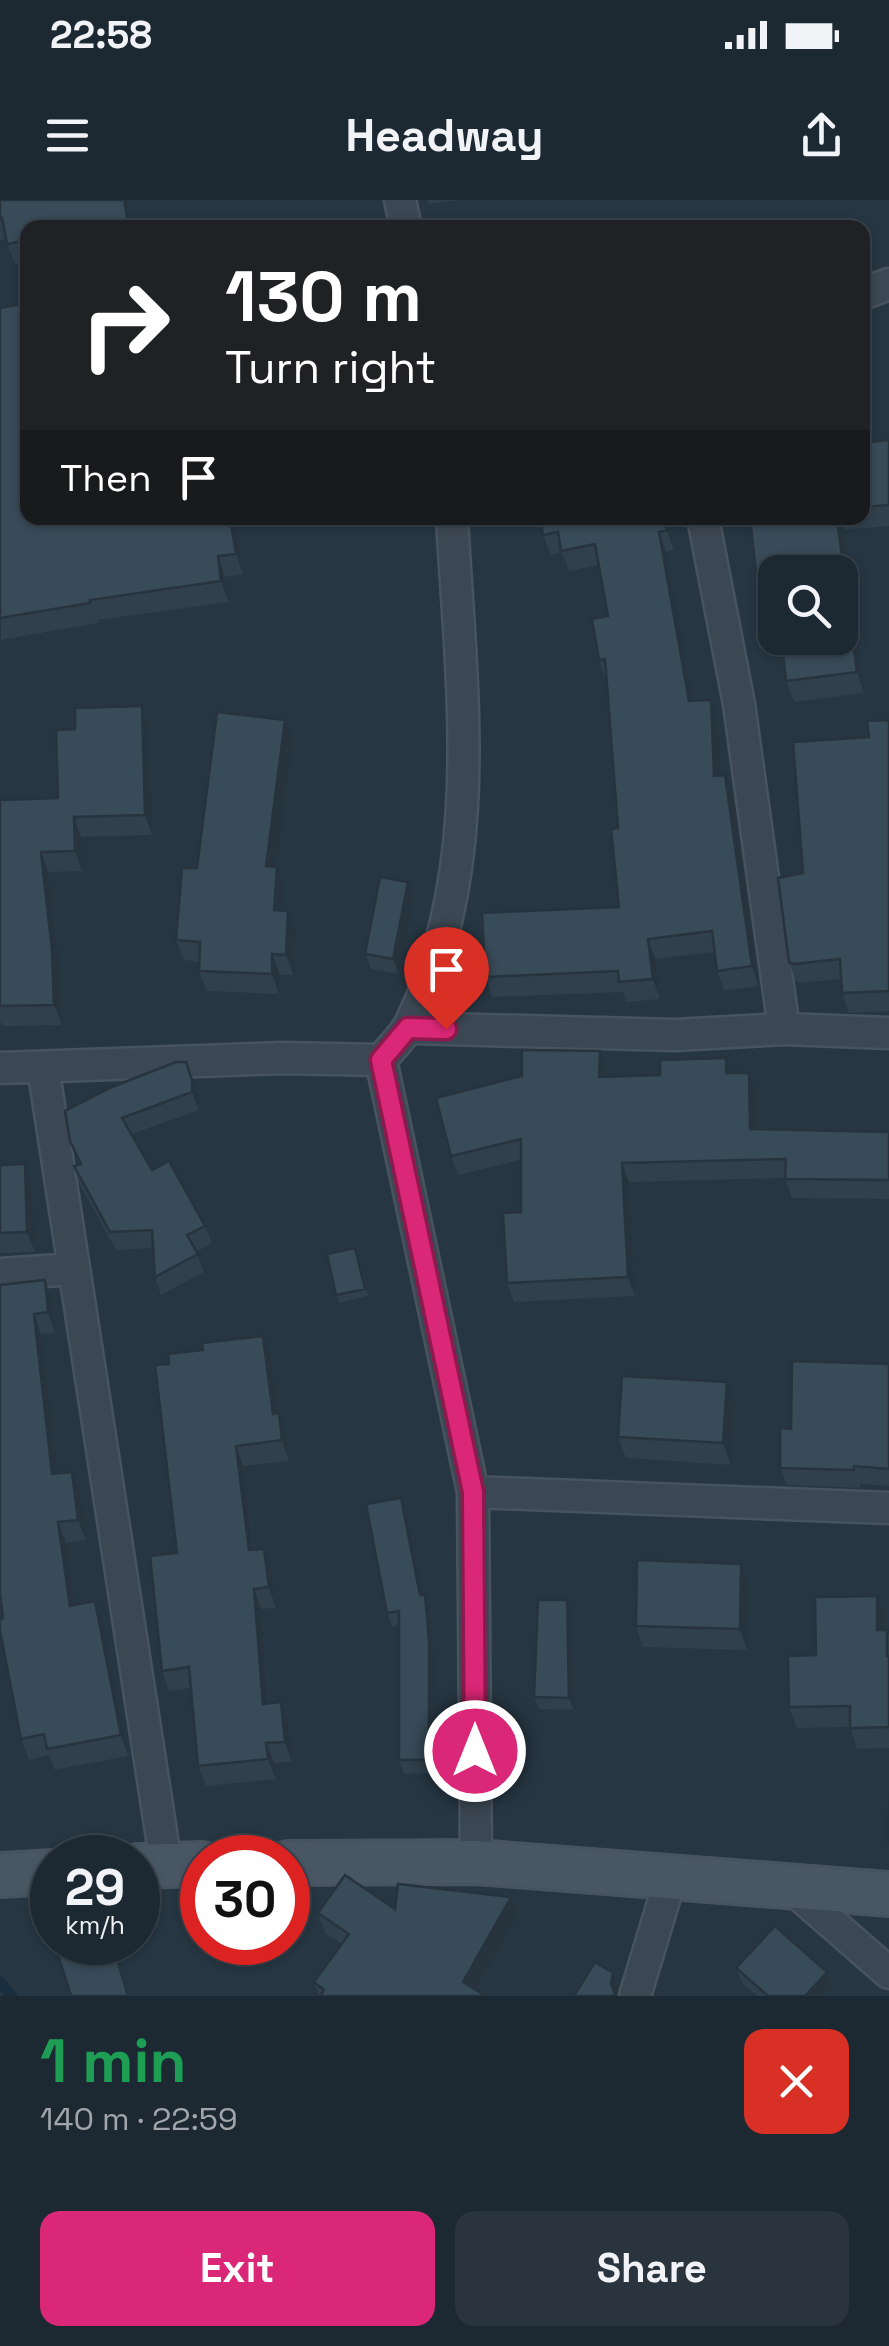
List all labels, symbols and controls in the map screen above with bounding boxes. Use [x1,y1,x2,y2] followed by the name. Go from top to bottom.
[50,11,152,59] text: 22:58
[345,107,544,164] text: Headway
[40,108,95,163] icon: menu
[794,108,849,163] icon: share
[225,252,422,341] text: 130 m
[60,260,190,390] icon: right
[225,339,436,396] text: Turn right
[171,450,226,505] icon: arrive
[60,454,151,502] text: Then
[758,555,858,655] map controls
[758,555,858,655] button: search
[404,927,489,1030] pin
[419,942,474,997] icon: arrive
[423,1699,527,1803] position arrow
[180,1835,310,1965] speed limit sign: 30
[65,1856,125,1920] text: 29
[65,1909,125,1941] text: km/h
[40,2023,187,2100] text: 1 min
[744,2029,849,2134] button: close
[40,2099,238,2139] text: 140 m · 22:59
[40,2211,435,2326] button: Exit
[455,2211,849,2326] button: Share

